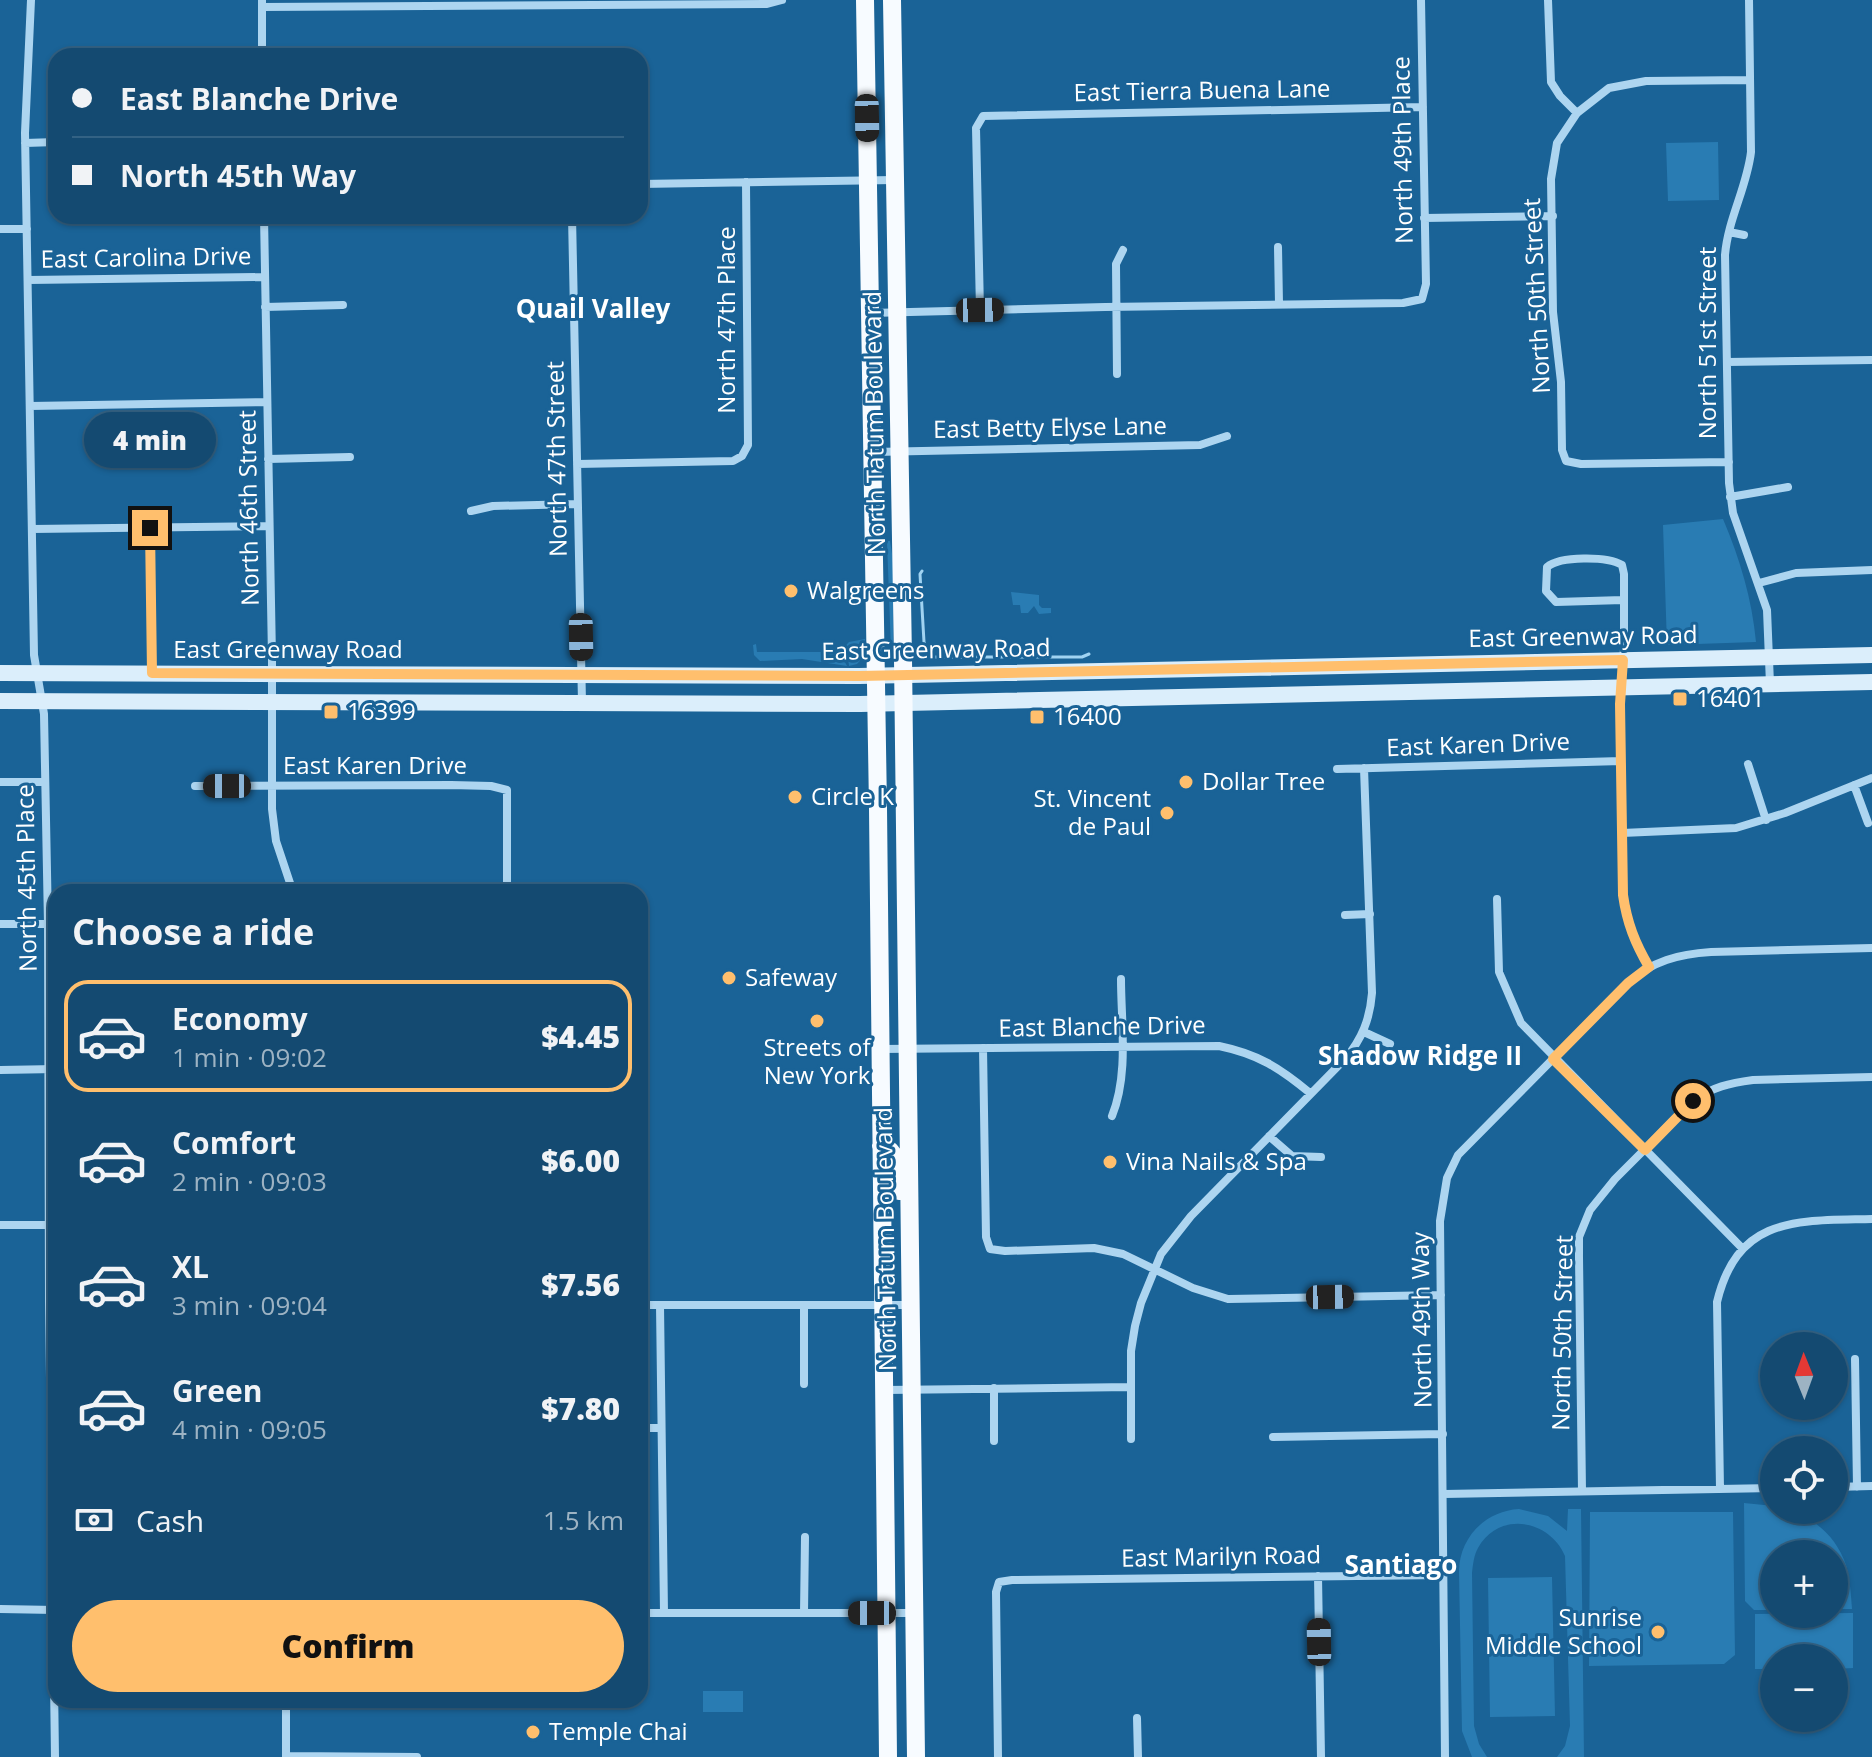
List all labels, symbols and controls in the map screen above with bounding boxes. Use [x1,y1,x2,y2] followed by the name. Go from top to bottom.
[1383,56,1420,244] street label: North 49th Place
[1073,71,1331,108] street label: East Tierra Buena Lane
[120,78,398,119] text: East Blanche Drive
[855,94,879,142] car
[120,155,356,196] text: North 45th Way
[1514,197,1557,395] street label: North 50th Street
[709,226,742,414] street label: North 47th Place
[40,238,252,275] street label: East Carolina Drive
[1690,247,1723,439] street label: North 51st Street
[516,290,671,326] district label: Quail Valley
[855,291,892,555] street label: North Tatum Boulevard
[956,298,1004,322] car
[537,361,574,557] street label: North 47th Street
[933,408,1167,445] street label: East Betty Elyse Lane
[229,410,266,606] street label: North 46th Street
[84,412,216,468] callout: 4 min
[113,422,187,458] text: 4 min
[132,510,168,546] route end
[807,573,925,606] place label: Walgreens
[782,582,800,600] marker: Walgreens
[569,613,593,661] car
[1468,617,1698,654] street label: East Greenway Road
[821,630,1051,667] street label: East Greenway Road
[173,632,403,665] street label: East Greenway Road
[1696,681,1765,714] place label: 16401
[1671,690,1689,708] marker: 16401
[347,694,416,727] place label: 16399
[1053,699,1122,732] place label: 16400
[322,703,340,721] marker: 16399
[1028,708,1046,726] marker: 16400
[1385,724,1570,763] street label: East Karen Drive
[283,748,467,781] street label: East Karen Drive
[1202,764,1325,797] place label: Dollar Tree
[1177,773,1195,791] marker: Dollar Tree
[203,774,251,798] car
[811,779,894,812] place label: Circle K
[1033,781,1151,842] place label: St. Vincent de Paul
[7,784,44,972] street label: North 45th Place
[786,788,804,806] marker: Circle K
[1158,804,1176,822] marker: St. Vincent de Paul
[72,907,314,956] text: Choose a ride
[745,960,838,993] place label: Safeway
[720,969,738,987] marker: Safeway
[172,998,308,1039] text: Economy
[76,1000,148,1072] icon: car
[998,1007,1206,1044] street label: East Blanche Drive
[808,1012,826,1030] marker: Streets of New York
[541,1016,620,1057] text: $4.45
[763,1030,873,1091] place label: Streets of New York
[1318,1037,1522,1073] district label: Shadow Ridge II
[172,1039,327,1075] text: 1 min · 09:02
[1675,1083,1711,1119] route start
[866,1107,903,1371] street label: North Tatum Boulevard
[172,1122,296,1163] text: Comfort
[76,1124,148,1196] icon: car
[541,1140,620,1181] text: $6.00
[1126,1144,1307,1177] place label: Vina Nails & Spa
[1101,1153,1119,1171] marker: Vina Nails & Spa
[172,1163,327,1199] text: 2 min · 09:03
[1402,1231,1439,1408] street label: North 49th Way
[1543,1235,1580,1431] street label: North 50th Street
[172,1246,209,1287] text: XL
[76,1248,148,1320] icon: car
[541,1264,620,1305] text: $7.56
[1306,1285,1354,1309] car
[172,1287,327,1323] text: 3 min · 09:04
[1760,1332,1848,1420] north arrow
[1760,1332,1848,1732] map controls
[172,1370,263,1411] text: Green
[76,1372,148,1444] icon: car
[541,1388,620,1429] text: $7.80
[172,1411,327,1447] text: 4 min · 09:05
[1760,1436,1848,1524] button: locate
[72,1498,116,1542] icon: cash
[136,1500,204,1541] text: Cash
[543,1502,624,1538] text: 1.5 km
[1121,1537,1321,1574] street label: East Marilyn Road
[1760,1540,1848,1628] button: +
[1345,1546,1457,1582] district label: Santiago
[72,1600,624,1692] button: Confirm
[1485,1600,1642,1661] place label: Sunrise Middle School
[848,1601,896,1625] car
[1307,1618,1331,1666] car
[1649,1623,1667,1641] marker: Sunrise Middle School
[1760,1644,1848,1732] button: −
[549,1714,688,1747] place label: Temple Chai
[524,1723,542,1741] marker: Temple Chai

